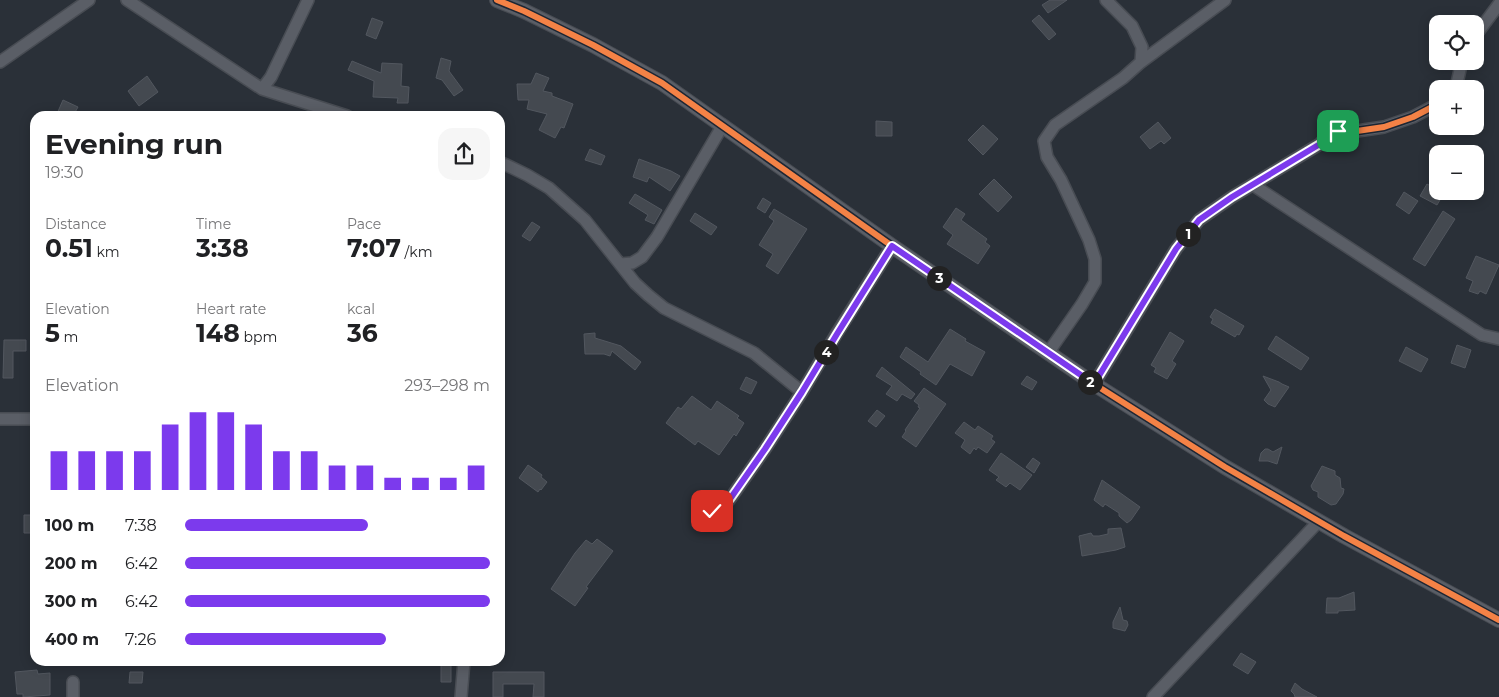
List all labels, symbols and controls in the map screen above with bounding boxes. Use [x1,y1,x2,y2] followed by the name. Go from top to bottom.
[1429,15,1484,200] map controls
[1429,15,1484,70] button: locate
[1429,80,1484,135] button: +
[1317,110,1359,152] pin
[1324,117,1352,145] icon: arrive
[45,127,223,161] text: Evening run
[438,128,490,180] button: share
[1429,145,1484,200] button: −
[45,163,84,182] text: 19:30
[45,215,107,233] text: Distance
[196,215,231,233] text: Time
[347,215,381,233] text: Pace
[1176,222,1200,246] pin: 1
[1186,225,1191,243] text: 1
[45,233,93,263] text: 0.51
[196,233,249,263] text: 3:38
[347,233,401,263] text: 7:07
[93,243,120,261] text: km
[401,243,433,261] text: /km
[926,266,952,290] pin: 3
[935,269,944,287] text: 3
[45,300,110,318] text: Elevation
[196,300,266,318] text: Heart rate
[347,300,375,318] text: kcal
[45,318,60,348] text: 5
[196,318,240,348] text: 148
[347,318,378,348] text: 36
[60,328,78,346] text: m
[240,328,277,346] text: bpm
[814,340,838,364] pin: 4
[822,343,831,361] text: 4
[1078,370,1102,394] pin: 2
[1086,373,1095,391] text: 2
[45,376,119,395] text: Elevation
[404,376,490,395] text: 293–298 m
[691,490,733,532] pin
[698,497,726,525] icon: check
[45,516,94,535] text: 100 m
[125,516,157,535] text: 7:38
[45,554,97,573] text: 200 m
[125,554,158,573] text: 6:42
[45,592,98,611] text: 300 m
[125,592,158,611] text: 6:42
[45,630,99,649] text: 400 m
[125,630,156,649] text: 7:26

